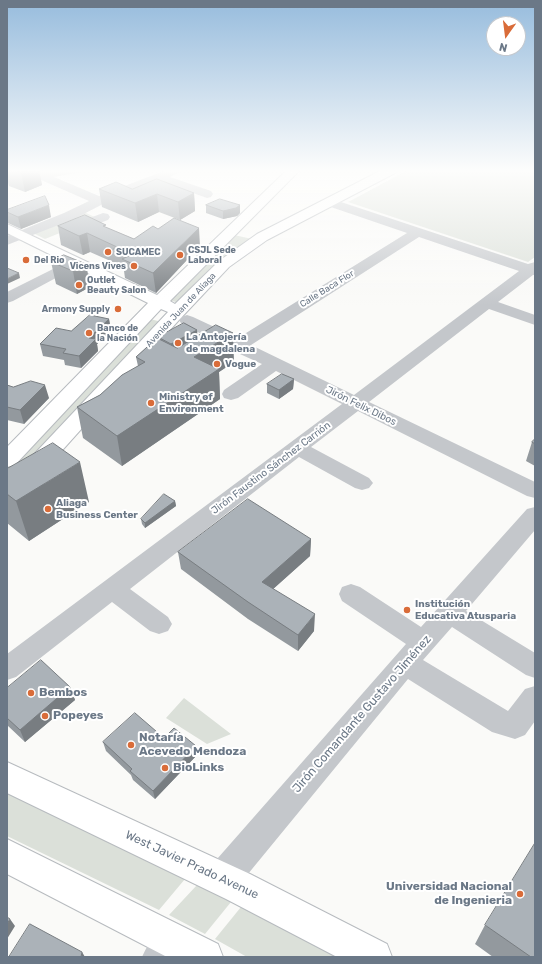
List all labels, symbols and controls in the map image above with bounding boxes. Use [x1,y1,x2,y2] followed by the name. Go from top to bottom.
[486,16,526,56] north arrow
[498,40,509,54] text: N
[188,245,236,266] place label: CSJL Sede Laboral
[103,247,113,257] marker: SUCAMEC
[116,247,161,257] place label: SUCAMEC
[175,250,185,260] marker: CSJL Sede Laboral
[21,255,31,265] marker: Del Rio
[34,255,65,265] place label: Del Rio
[70,261,126,271] place label: Vicens Vives
[129,261,139,271] marker: Vicens Vives
[298,268,356,310] street label: Calle Baca Flor
[144,271,218,349] street label: Avenida Juan de Aliaga
[87,275,146,296] place label: Outlet Beauty Salon
[74,280,84,290] marker: Outlet Beauty Salon
[42,304,110,314] place label: Armony Supply
[113,304,123,314] marker: Armony Supply
[97,323,138,344] place label: Banco de la Nación
[84,328,94,338] marker: Banco de la Nación
[186,331,255,354] place label: La Antojería de magdalena
[173,338,183,348] marker: La Antojería de magdalena
[225,358,256,370] place label: Vogue
[212,359,222,369] marker: Vogue
[324,384,398,428] street label: Jirón Felix Dibos
[159,391,224,414] place label: Ministry of Environment
[146,398,156,408] marker: Ministry of Environment
[209,419,333,517] street label: Jirón Faustino Sánchez Carrión
[56,497,138,520] place label: Aliaga Business Center
[43,504,53,514] marker: Aliaga Business Center
[415,598,516,622] place label: Institución Educativa Atusparia
[402,605,412,615] marker: Institución Educativa Atusparia
[290,632,434,796] street label: Jirón Comandante Gustavo Jiménez
[39,686,87,700] place label: Bembos
[26,688,36,698] marker: Bembos
[53,709,103,723] place label: Popeyes
[40,711,50,721] marker: Popeyes
[139,731,246,759] place label: Notaría Acevedo Mendoza
[126,740,136,750] marker: Notaría Acevedo Mendoza
[173,761,224,775] place label: BioLinks
[160,763,170,773] marker: BioLinks
[123,828,261,902] street label: West Javier Prado Avenue
[386,880,512,908] place label: Universidad Nacional de Ingenieria
[515,889,525,899] marker: Universidad Nacional de Ingenieria

